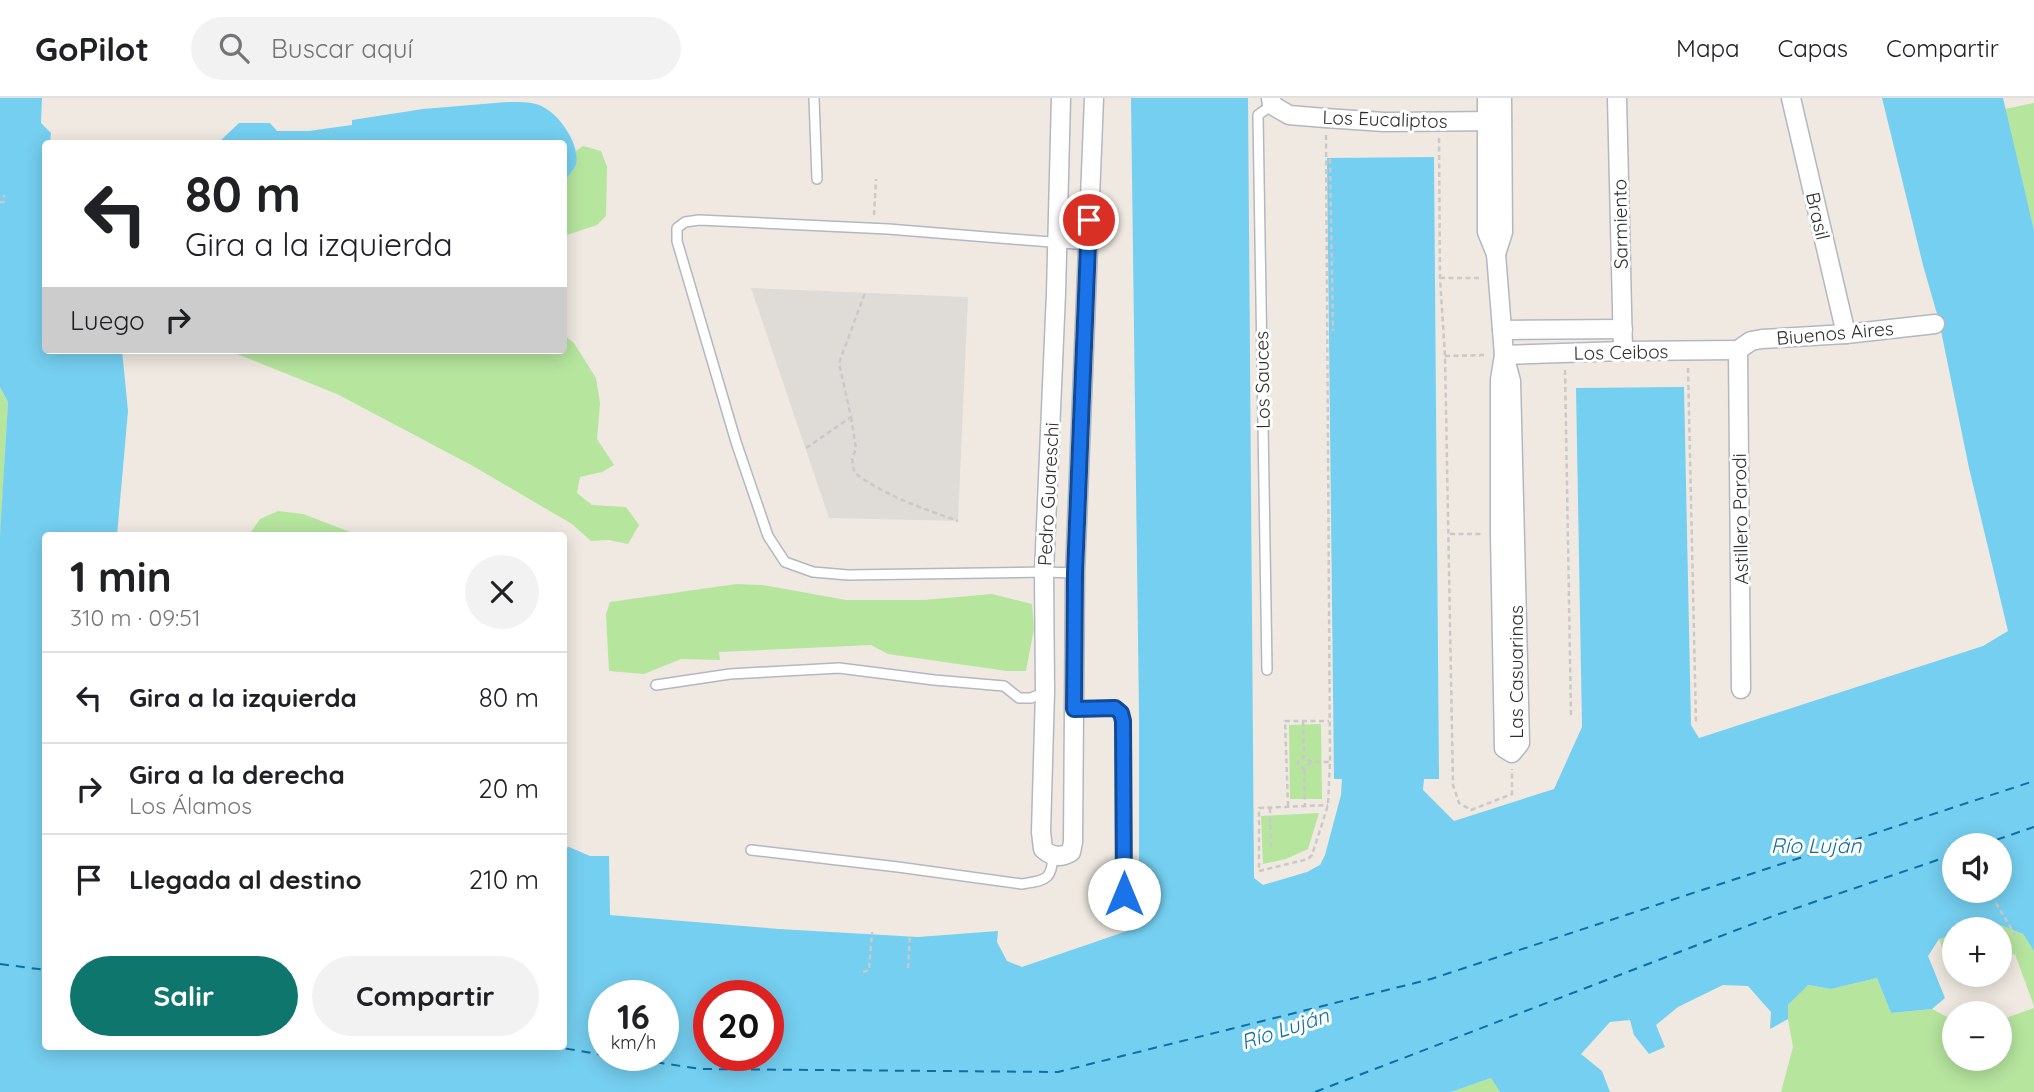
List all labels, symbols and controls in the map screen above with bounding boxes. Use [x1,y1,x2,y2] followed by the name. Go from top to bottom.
[191,17,681,80] search box
[35,28,149,69] text: GoPilot
[215,29,253,67] icon: search
[271,32,413,65] text: Buscar aquí
[1676,33,1740,63] text: Mapa
[1778,33,1848,63] text: Capas
[1886,33,1999,63] text: Compartir
[1322,105,1448,133] street label: Los Eucaliptos
[185,163,301,224] text: 80 m
[70,168,161,259] icon: left
[1607,179,1633,269] street label: Sarmiento
[1059,190,1119,250] pin
[1801,190,1835,242] street label: Brasil
[1070,201,1108,239] icon: arrive
[185,224,453,264] text: Gira a la izquierda
[159,301,197,339] icon: right
[70,304,145,337] text: Luego
[1775,316,1895,350] street label: Biuenos Aires
[1249,331,1275,429] street label: Los Sauces
[1573,339,1669,365] street label: Los Ceibos
[1032,422,1064,566] street label: Pedro Guareschi
[1727,453,1753,585] street label: Astillero Parodi
[70,550,172,603] text: 1 min
[465,555,539,629] button: close
[70,603,200,632] text: 310 m · 09:51
[1504,605,1528,739] street label: Las Casuarinas
[70,679,108,717] icon: left
[129,681,357,714] text: Gira a la izquierda
[479,681,539,714] text: 80 m
[129,758,345,791] text: Gira a la derecha
[70,770,108,808] icon: right
[478,772,539,805] text: 20 m
[129,791,252,820] text: Los Álamos
[1771,832,1862,858] water label: Río Luján
[1942,833,2012,1071] map controls
[1942,833,2012,903] button: sound
[1087,857,1161,931] position arrow
[70,861,108,899] icon: arrive
[129,863,362,896] text: Llegada al destino
[469,863,539,896] text: 210 m
[1942,917,2012,987] button: +
[70,956,298,1036] button: Salir
[312,956,539,1036] button: Compartir
[693,980,784,1071] speed limit sign: 20
[617,994,650,1038] text: 16
[1238,1001,1333,1054] water label: Río Luján
[1942,1001,2012,1071] button: −
[611,1031,656,1054] text: km/h

